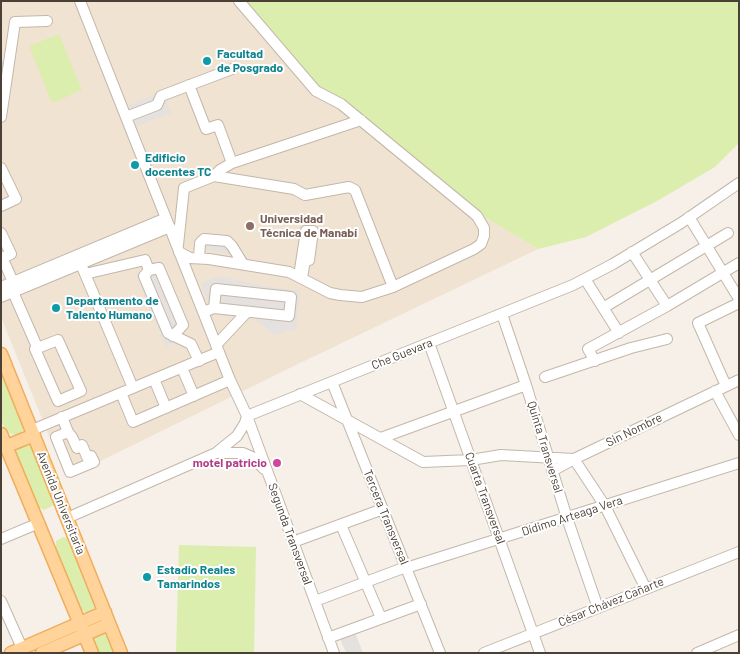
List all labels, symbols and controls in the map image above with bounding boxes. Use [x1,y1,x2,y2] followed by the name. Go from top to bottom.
[217,47,283,75] place label: Facultad de Posgrado
[201,55,213,67] marker: Facultad de Posgrado
[145,151,211,179] place label: Edificio docentes TC
[129,159,141,171] marker: Edificio docentes TC
[260,212,357,240] place label: Universidad Técnica de Manabí
[244,220,256,232] marker: Universidad Técnica de Manabí
[66,294,159,322] place label: Departamento de Talento Humano
[50,302,62,314] marker: Departamento de Talento Humano
[369,335,435,373] street label: Che Guevara
[524,399,566,495] street label: Quinta Transversal
[604,410,664,450] street label: Sin Nombre
[34,449,88,557] street label: Avenida Universitaria
[462,450,508,546] street label: Cuarta Transversal
[193,456,267,470] place label: motel patricio
[271,457,283,469] marker: motel patricio
[360,467,412,567] street label: Tercera Transversal
[265,481,315,587] street label: Segunda Transversal
[520,493,624,539] street label: Dídimo Arteaga Vera
[157,563,235,591] place label: Estadio Reales Tamarindos
[141,571,153,583] marker: Estadio Reales Tamarindos
[556,574,666,630] street label: César Chávez Cañarte

